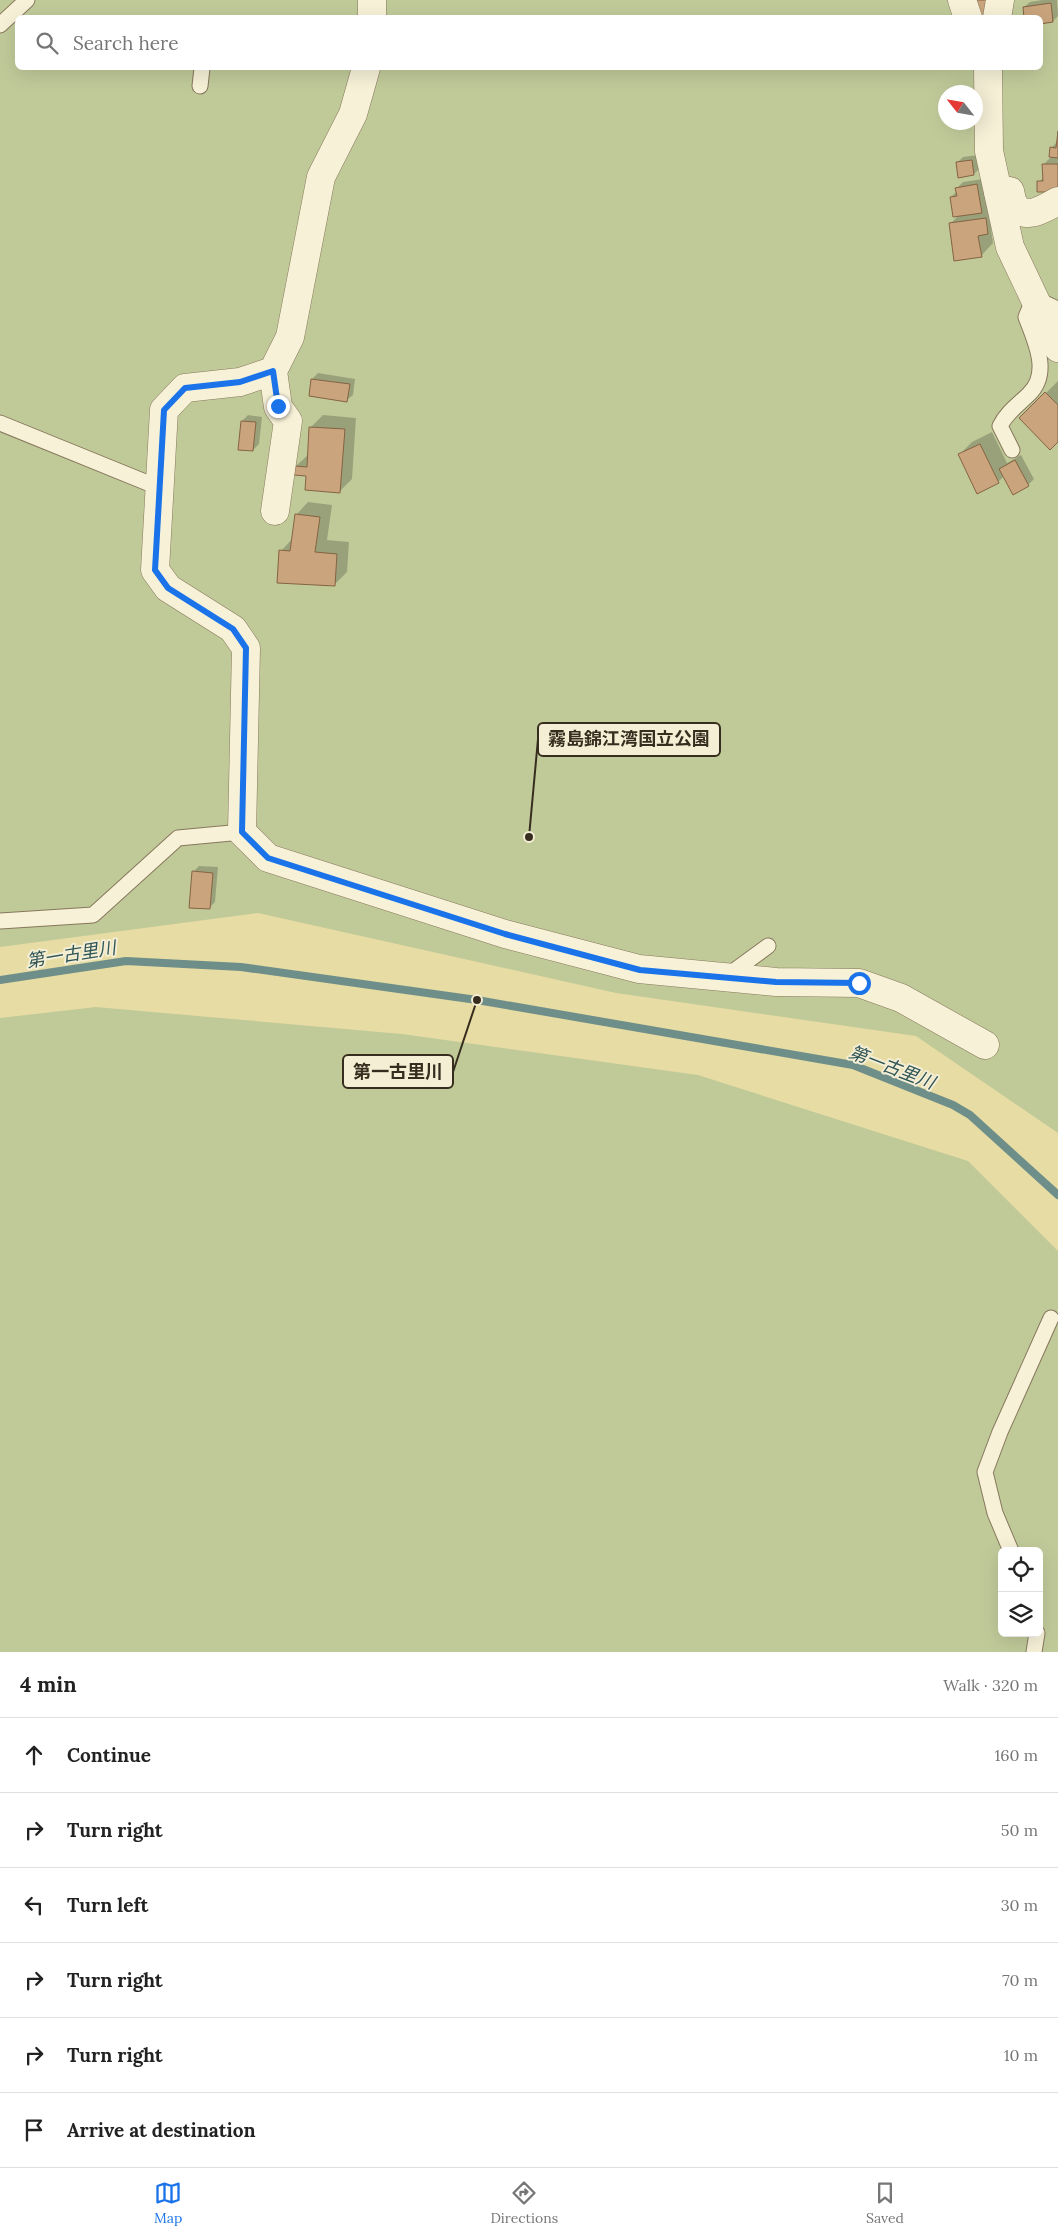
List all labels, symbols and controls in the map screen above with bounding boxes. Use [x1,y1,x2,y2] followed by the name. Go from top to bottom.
[15,15,1043,70] search box
[33,29,61,57] icon: search
[73,31,179,55] text: Search here
[938,85,983,130] north arrow
[267,395,290,418] route end
[538,723,720,756] callout: 霧島錦江湾国立公園
[548,727,710,750] text: 霧島錦江湾国立公園
[25,935,119,972] water label: 第一古里川
[848,972,871,995] route start
[846,1040,940,1095] water label: 第一古里川
[343,1055,453,1088] callout: 第一古里川
[353,1060,443,1083] text: 第一古里川
[998,1547,1043,1637] map controls
[998,1547,1043,1592] button: locate
[998,1592,1043,1637] button: layers
[20,1671,77,1698] text: 4 min
[943,1675,1038,1695] text: Walk · 320 m
[20,1741,48,1769] icon: ahead
[67,1743,151,1767] text: Continue
[994,1745,1038,1765] text: 160 m
[20,1816,48,1844] icon: right
[67,1818,163,1842] text: Turn right
[1001,1820,1038,1840] text: 50 m
[20,1891,48,1919] icon: left
[67,1893,148,1917] text: Turn left
[1001,1895,1038,1915] text: 30 m
[20,1966,48,1994] icon: right
[67,1968,163,1992] text: Turn right
[1002,1970,1038,1990] text: 70 m
[20,2041,48,2069] icon: right
[67,2043,163,2067] text: Turn right
[1004,2045,1038,2065] text: 10 m
[20,2116,48,2144] icon: arrive
[67,2118,256,2142] text: Arrive at destination
[154,2179,182,2227] tab: Map
[490,2179,558,2227] tab: Directions
[866,2179,904,2227] tab: Saved

